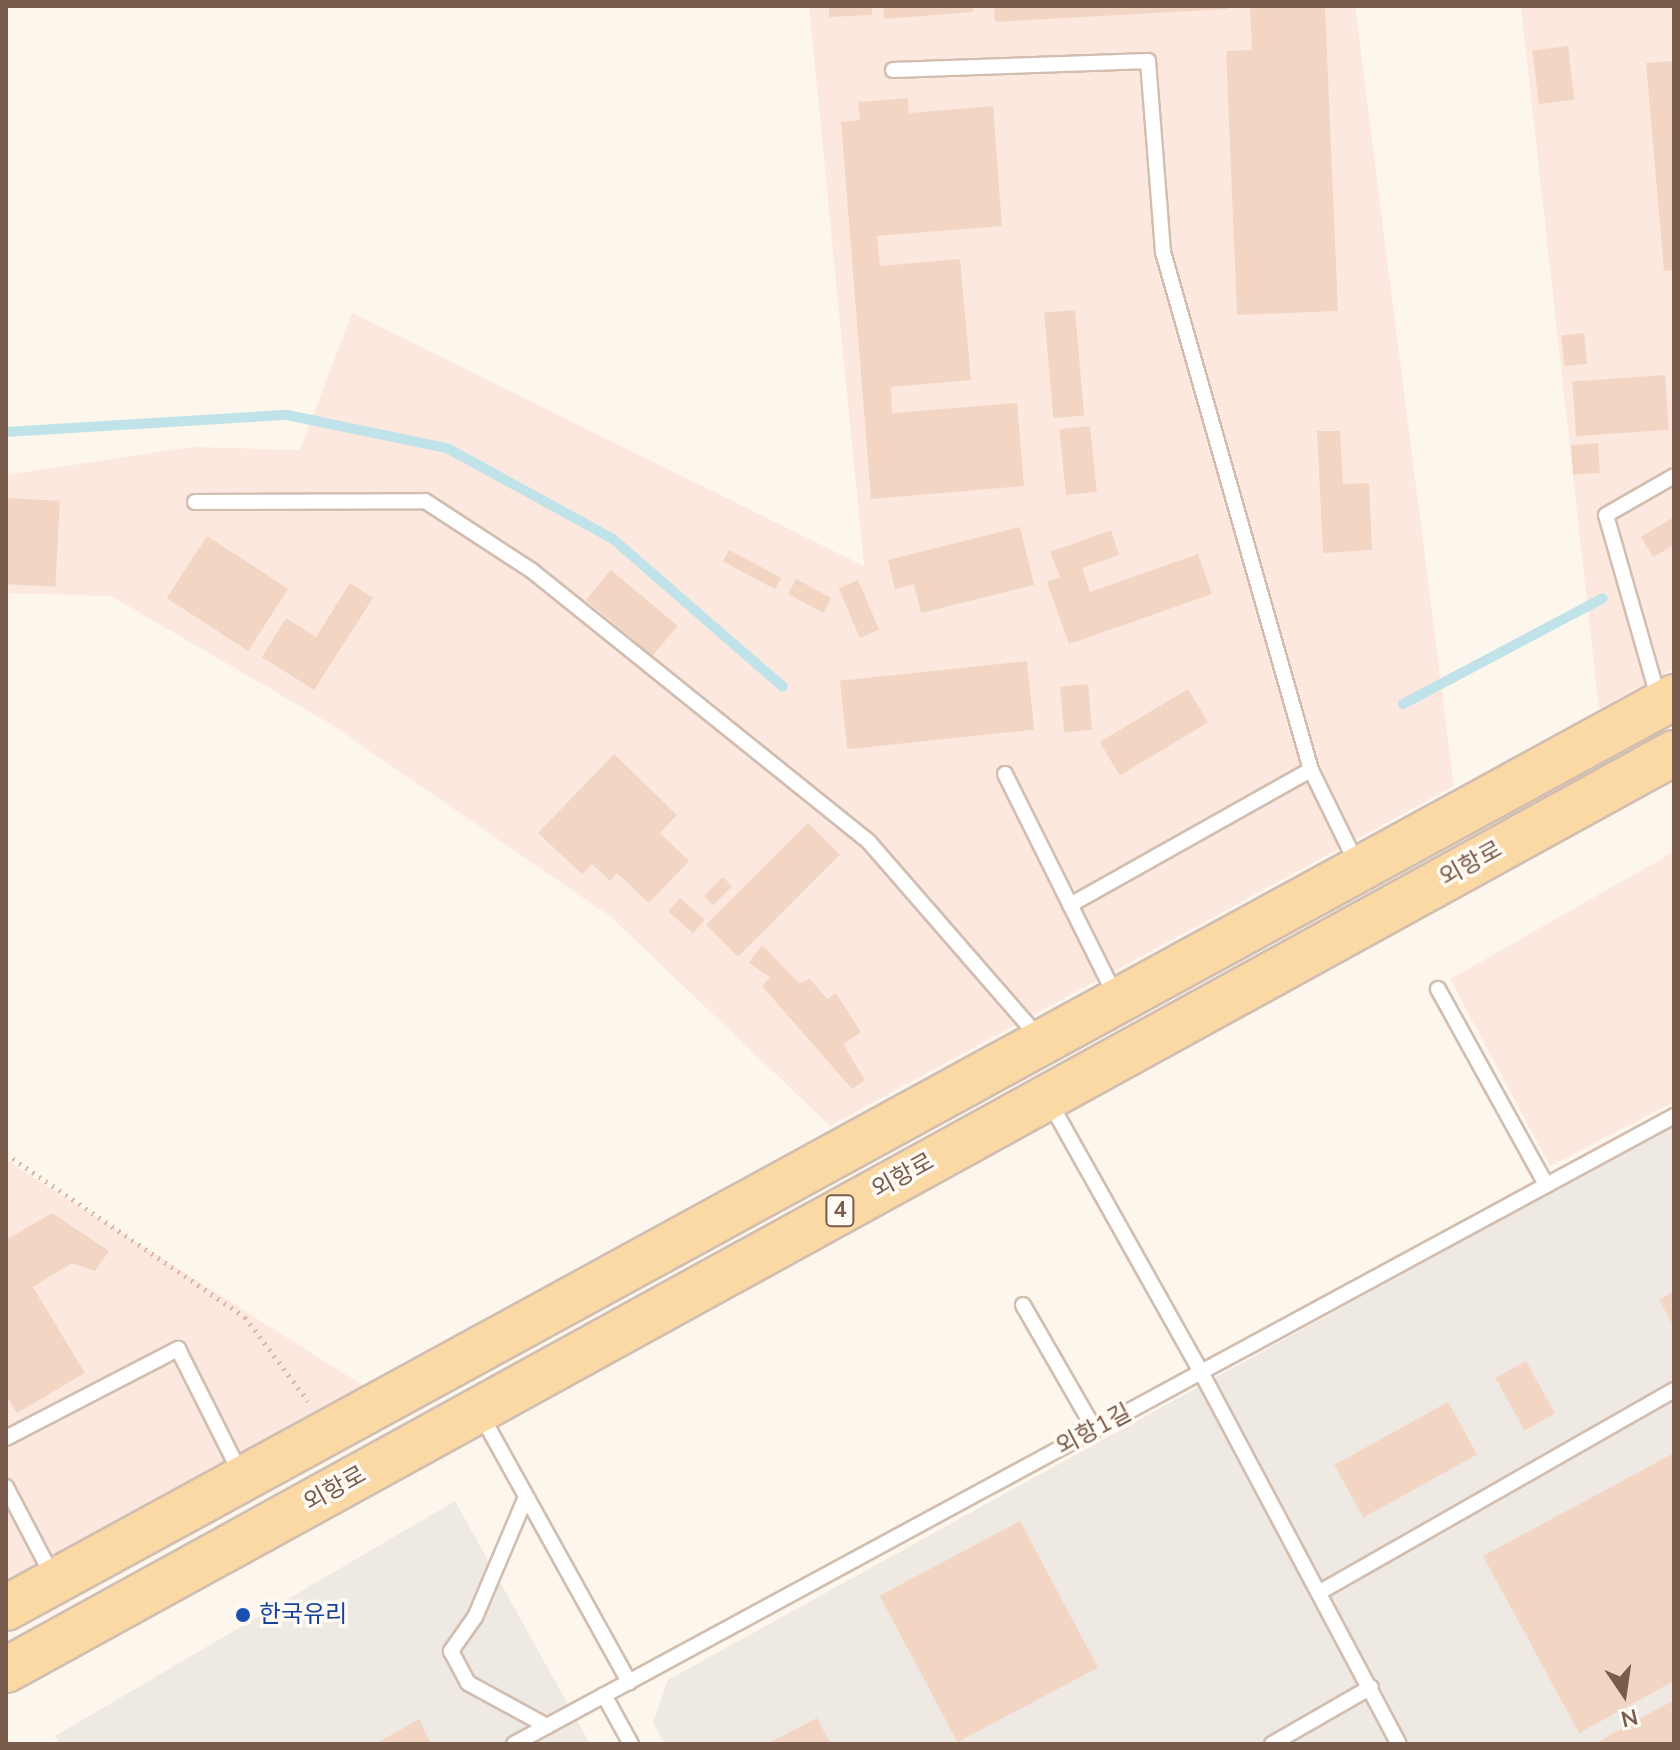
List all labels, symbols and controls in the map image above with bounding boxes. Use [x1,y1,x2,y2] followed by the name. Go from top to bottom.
[1435,835,1507,893] street label: 외항로
[867,1147,939,1205] street label: 외항로
[824,1193,856,1229] road number: 4
[1052,1398,1136,1462] street label: 외항1길
[299,1460,371,1518] street label: 외항로
[259,1601,347,1629] place label: 한국유리
[234,1606,252,1624] marker: 한국유리
[1584,1654,1664,1734] north arrow
[1618,1701,1641,1734] text: N

